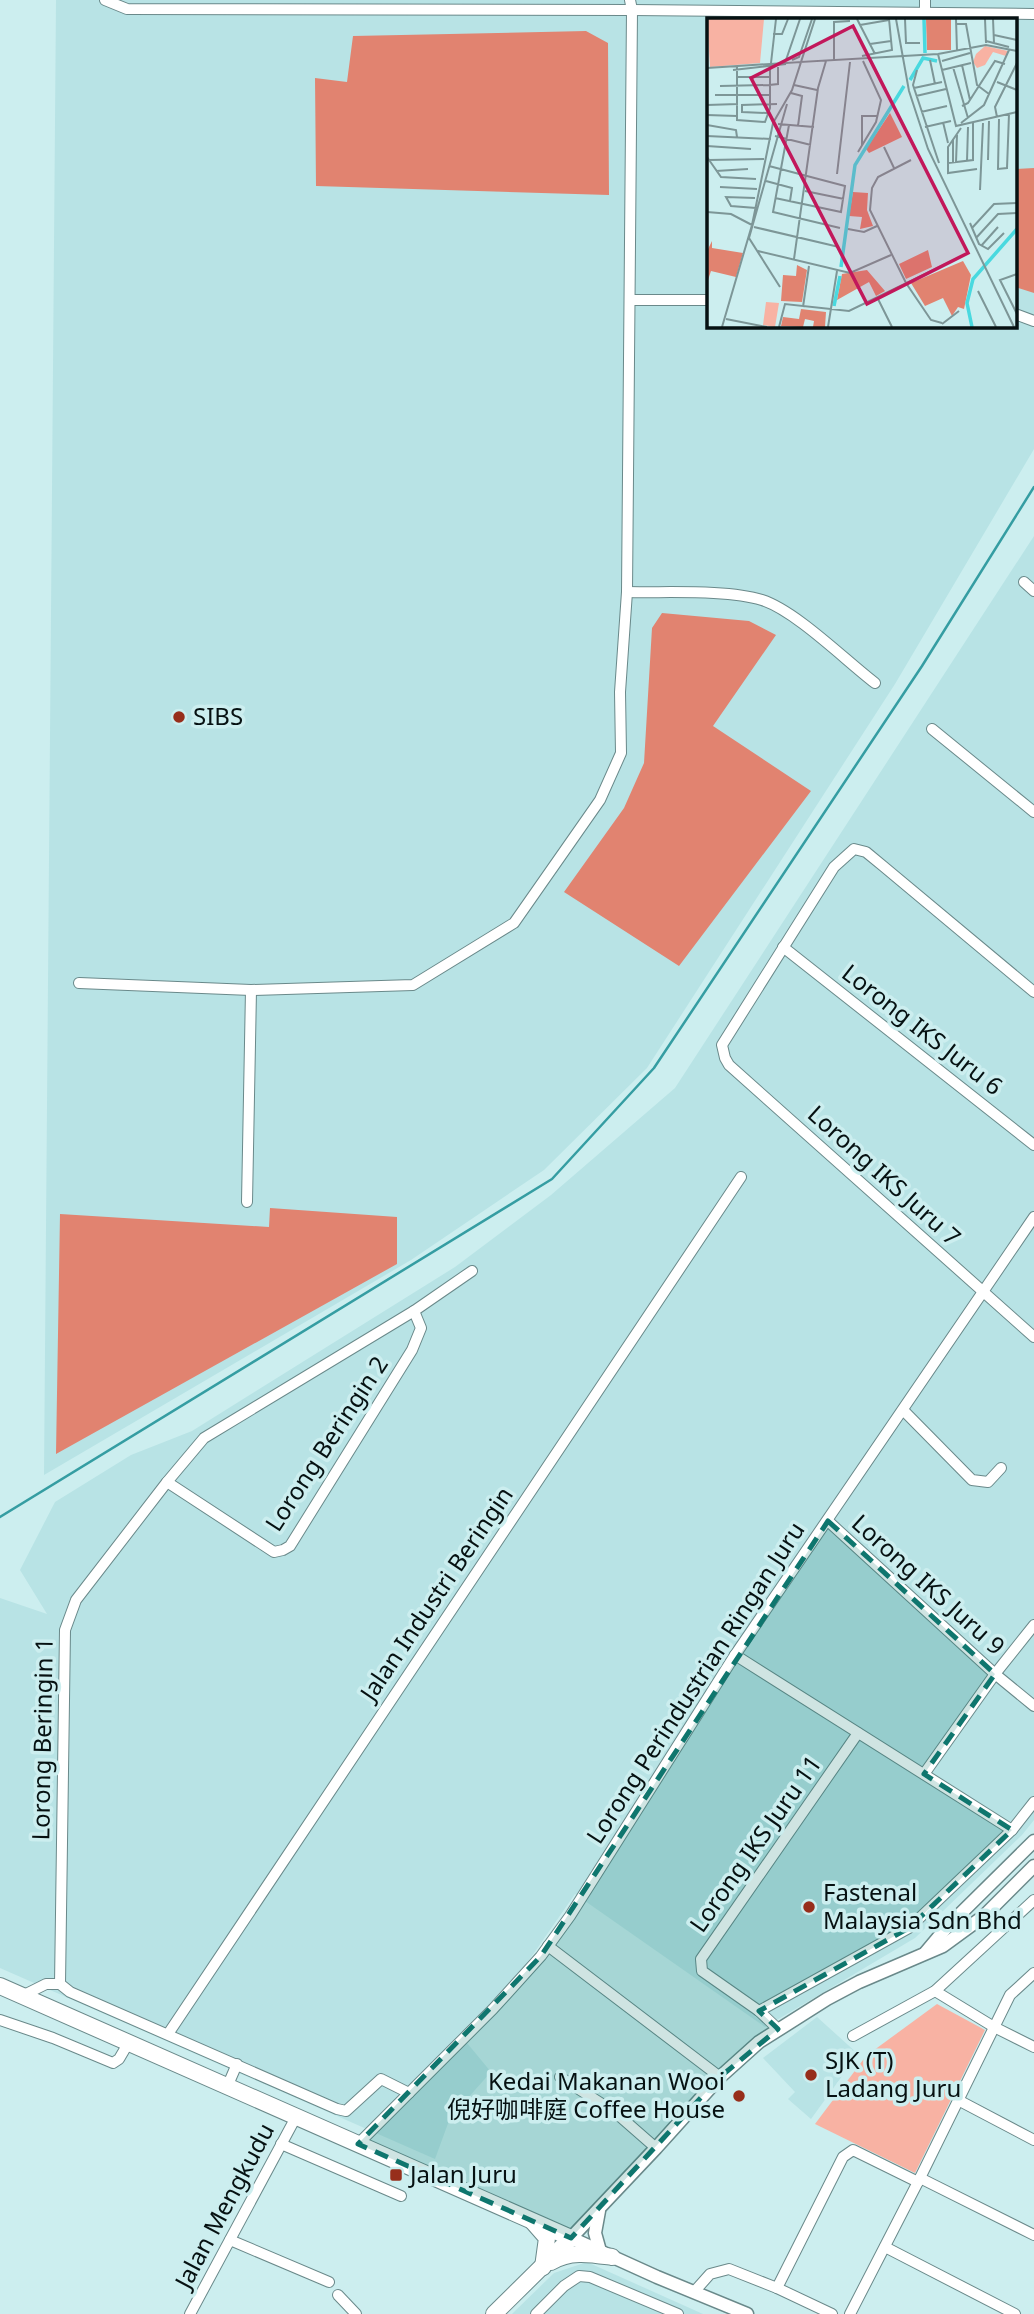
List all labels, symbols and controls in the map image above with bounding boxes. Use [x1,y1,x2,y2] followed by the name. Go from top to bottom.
[707,18,1016,327] inset map
[193,699,243,732] place label: SIBS
[171,709,187,725] marker: SIBS
[836,956,1010,1102] street label: Lorong IKS Juru 6
[801,1097,969,1253] street label: Lorong IKS Juru 7
[257,1349,395,1537] street label: Lorong Beringin 2
[351,1480,520,1708] street label: Jalan Industri Beringin
[845,1506,1013,1662] street label: Lorong IKS Juru 9
[578,1515,811,1850] street label: Lorong Perindustrian Ringan Juru
[23,1637,60,1841] street label: Lorong Beringin 1
[681,1748,828,1938] street label: Lorong IKS Juru 11
[823,1875,1022,1936] place label: Fastenal Malaysia Sdn Bhd
[801,1899,817,1915] marker: Fastenal Malaysia Sdn Bhd
[825,2043,961,2104] place label: SJK (T) Ladang Juru
[447,2064,725,2125] place label: Kedai Makanan Wooi 倪好咖啡庭 Coffee House
[803,2067,819,2083] marker: SJK (T) Ladang Juru
[731,2088,747,2104] marker: Kedai Makanan Wooi 倪好咖啡庭 Coffee House
[165,2117,281,2296] street label: Jalan Mengkudu
[408,2157,517,2190] place label: Jalan Juru
[388,2167,404,2183] marker: Jalan Juru

